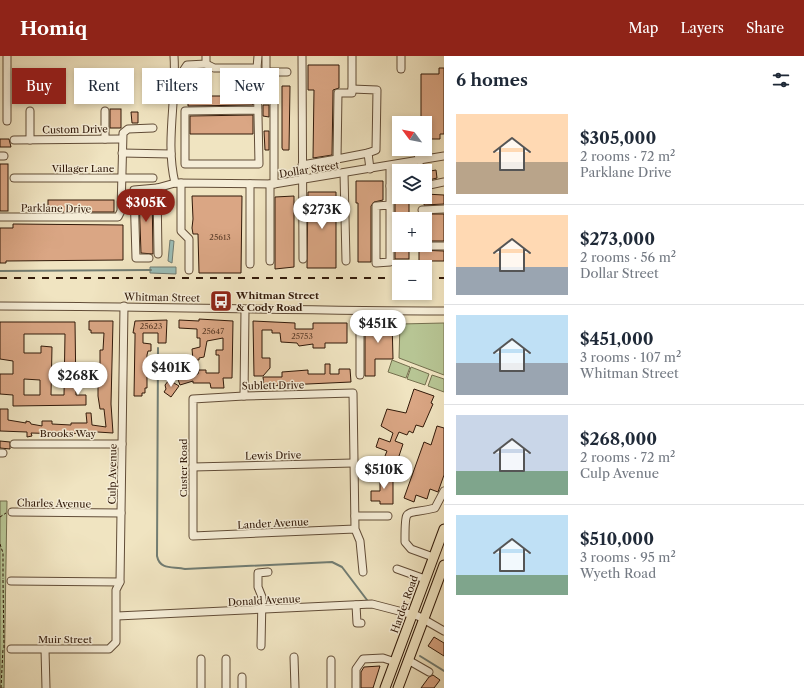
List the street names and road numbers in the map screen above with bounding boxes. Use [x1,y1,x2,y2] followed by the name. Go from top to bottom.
[42,122,108,137] street label: Custom Drive
[278,158,340,181] street label: Dollar Street
[51,162,115,175] street label: Villager Lane
[21,201,92,216] street label: Parklane Drive
[123,290,201,305] street label: Whitman Street
[242,378,305,393] street label: Sublett Drive
[40,427,97,440] street label: Brooks Way
[177,439,190,497] street label: Custer Road
[105,443,120,505] street label: Culp Avenue
[245,449,302,462] street label: Lewis Drive
[17,496,92,511] street label: Charles Avenue
[237,515,310,532] street label: Lander Avenue
[388,573,421,635] street label: Harder Road
[227,592,301,609] street label: Donald Avenue
[38,633,93,646] street label: Muir Street

